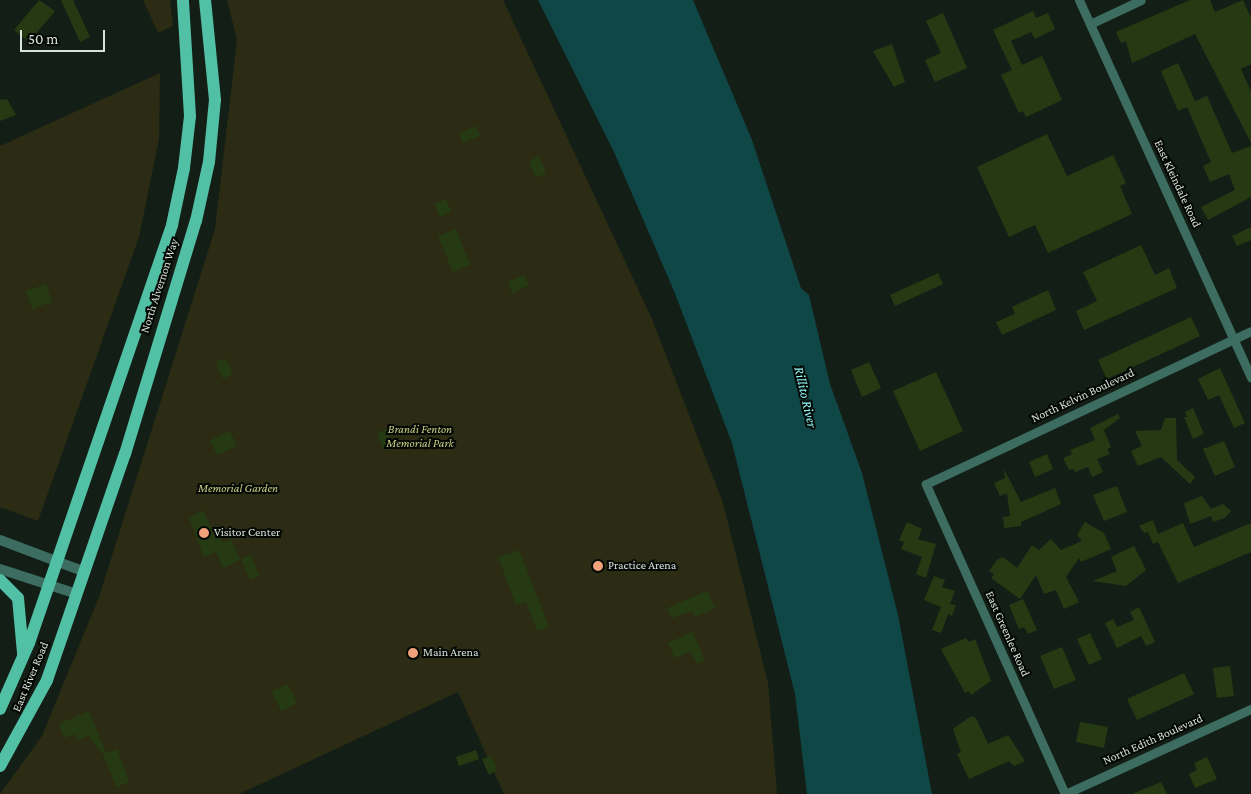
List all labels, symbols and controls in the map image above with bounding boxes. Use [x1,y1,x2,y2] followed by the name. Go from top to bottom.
[22,20,108,52] scale bar
[28,31,58,47] text: 50 m
[1150,138,1204,230] street label: East Kleindale Road
[138,237,182,335] street label: North Alvernon Way
[791,365,821,429] water label: Rillito River
[1029,366,1137,426] street label: North Kelvin Boulevard
[386,423,454,451] park label: Brandi Fenton Memorial Park
[198,482,278,496] park label: Memorial Garden
[214,526,280,540] place label: Visitor Center
[198,527,210,539] marker: Visitor Center
[608,559,676,573] place label: Practice Arena
[592,560,604,572] marker: Practice Arena
[982,589,1032,679] street label: East Greenlee Road
[10,640,52,714] street label: East River Road
[423,646,478,660] place label: Main Arena
[407,647,419,659] marker: Main Arena
[1101,711,1205,769] street label: North Edith Boulevard

